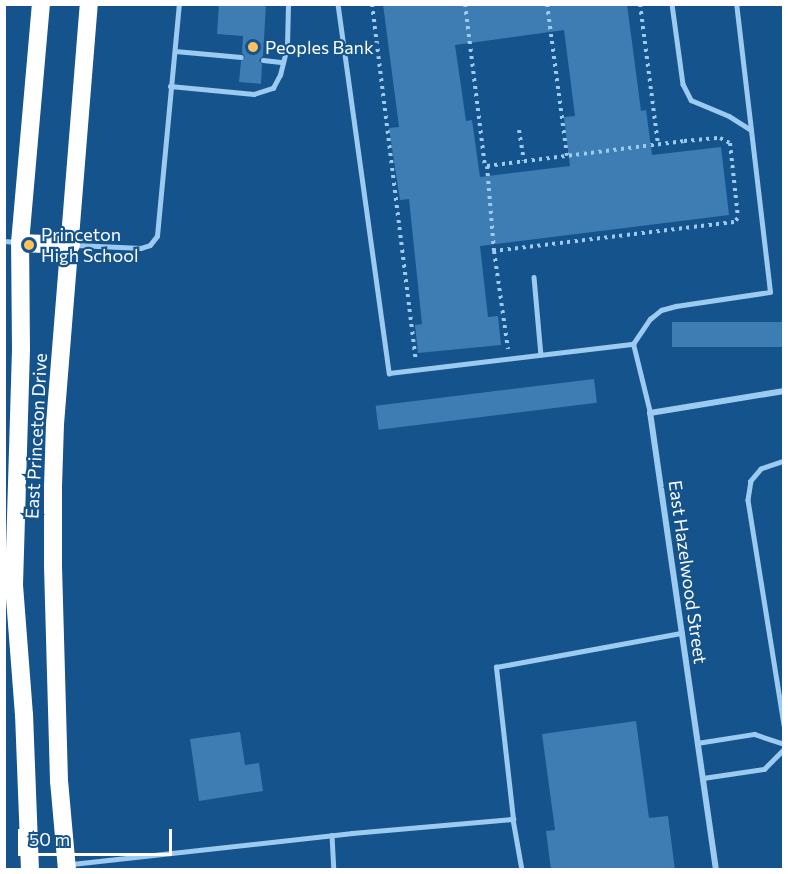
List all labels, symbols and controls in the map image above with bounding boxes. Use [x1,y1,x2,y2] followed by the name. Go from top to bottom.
[265,36,374,58] place label: Peoples Bank
[246,40,260,54] marker: Peoples Bank
[41,224,138,266] place label: Princeton High School
[22,238,36,252] marker: Princeton High School
[21,353,51,519] street label: East Princeton Drive
[664,479,712,665] street label: East Hazelwood Street
[21,817,176,855] scale bar
[29,828,70,850] text: 50 m

